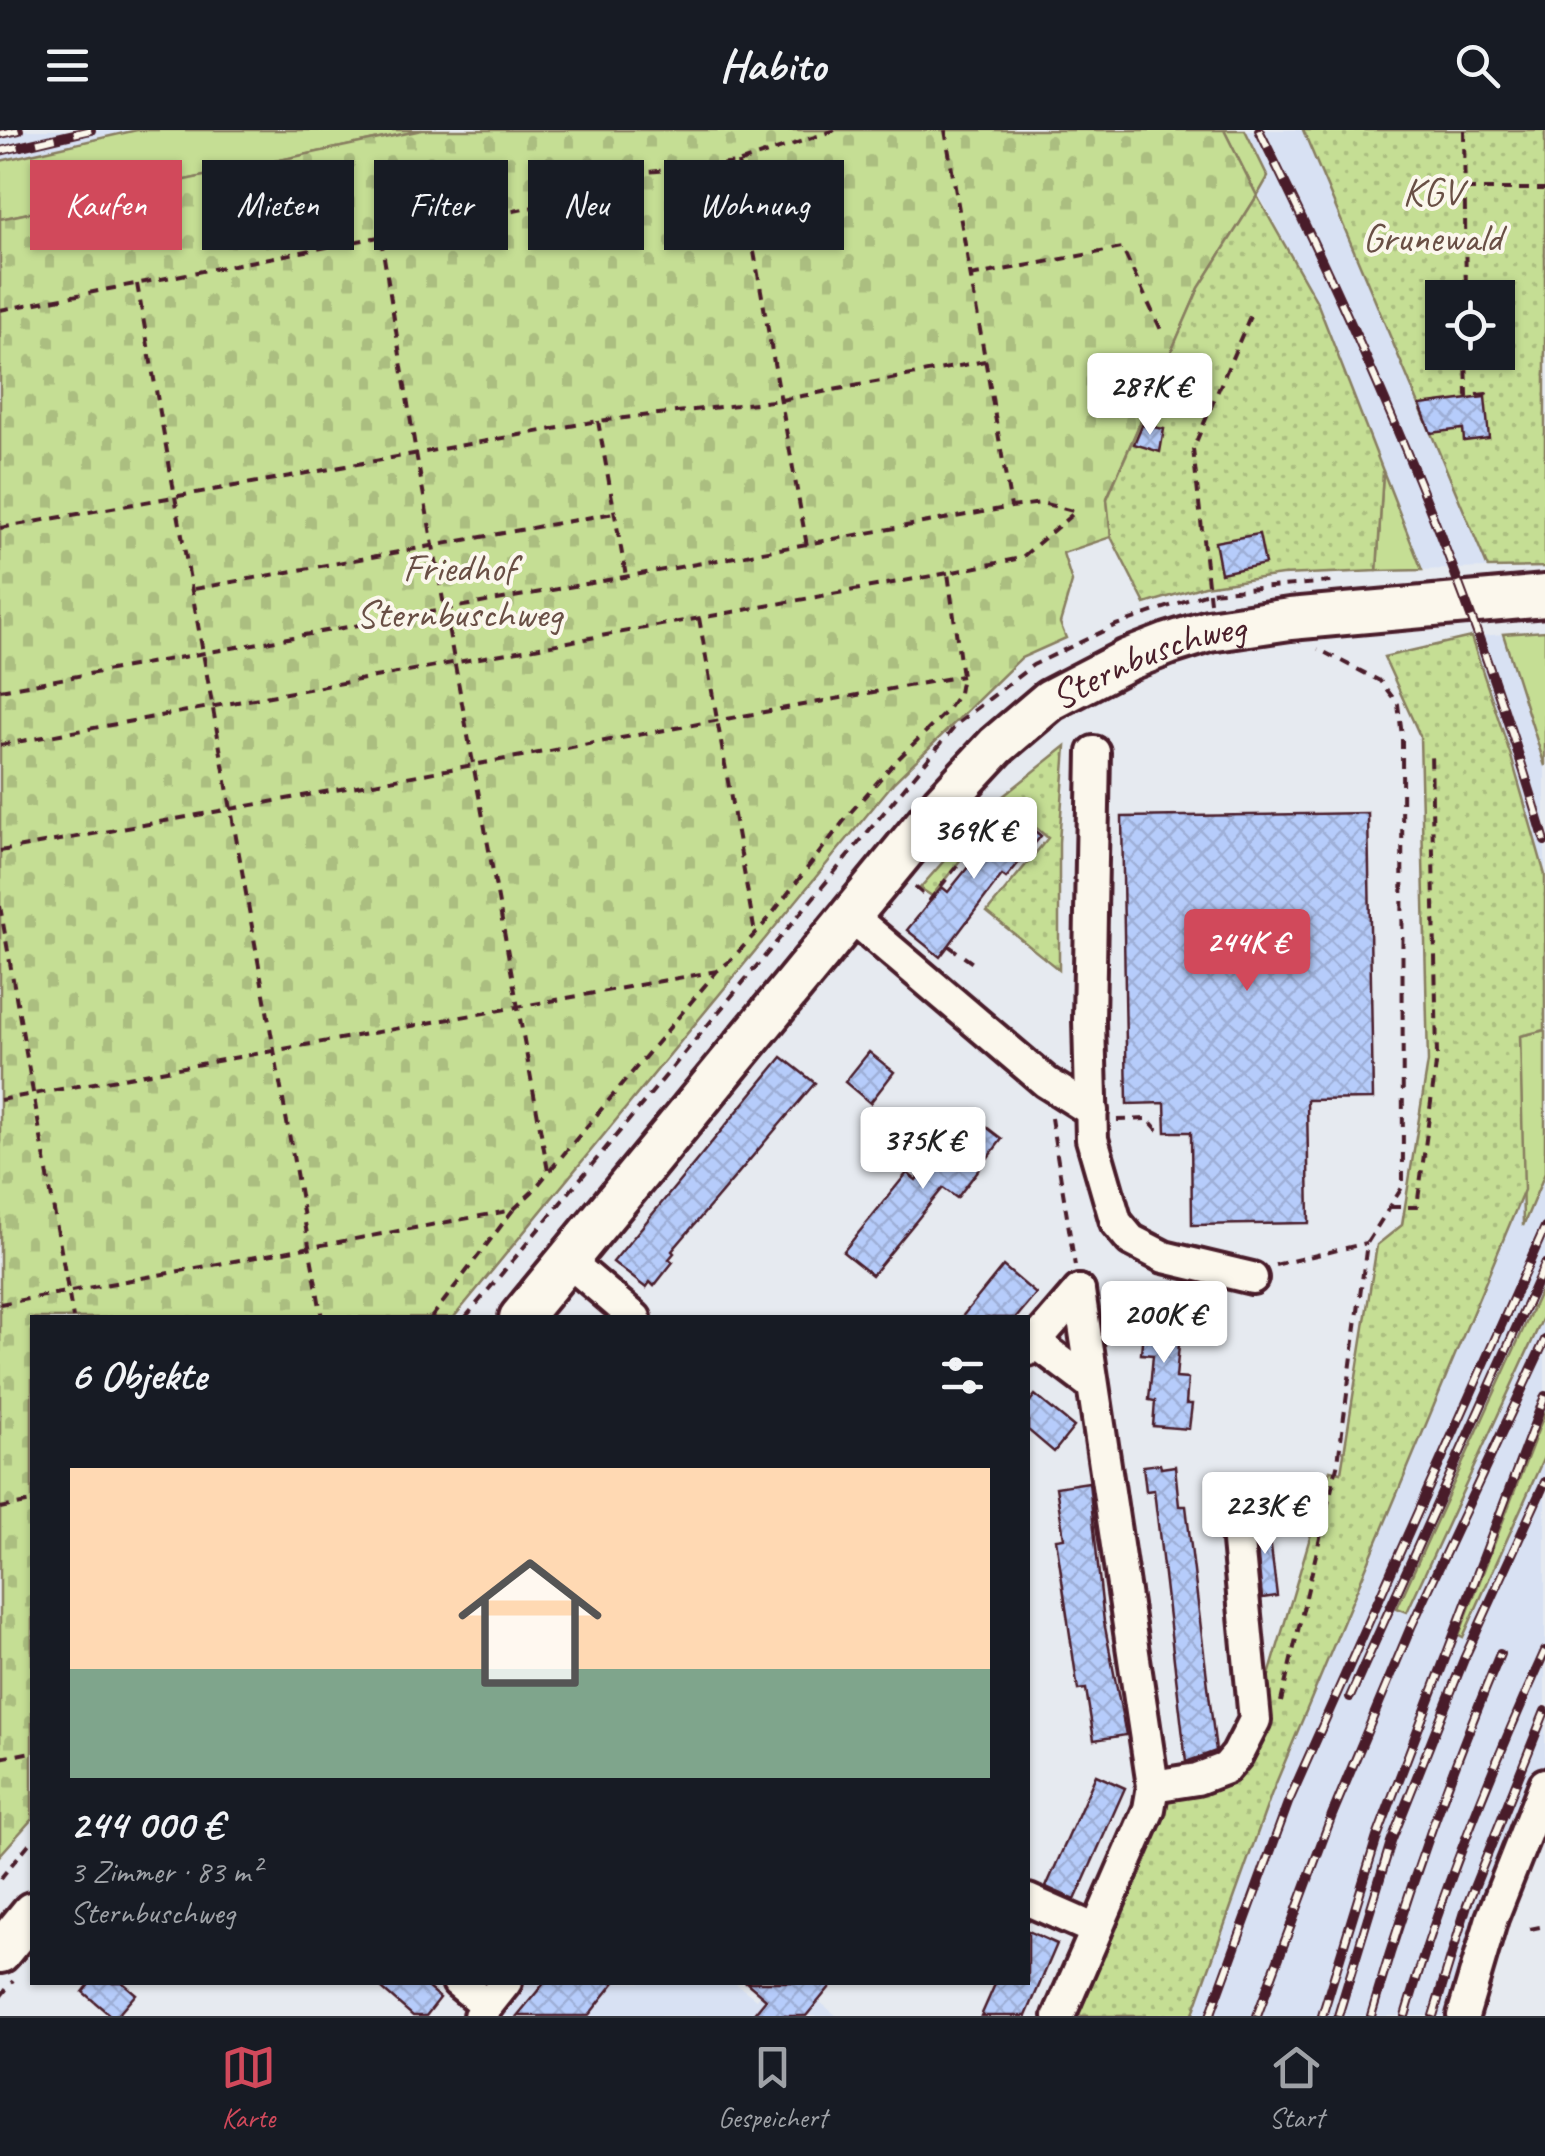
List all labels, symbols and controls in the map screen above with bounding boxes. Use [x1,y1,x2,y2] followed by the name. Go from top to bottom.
[720,37,825,94] text: Habito
[40,38,95,93] icon: menu
[1450,38,1505,93] icon: search
[30,160,182,250] chip: Kaufen
[202,160,354,250] chip: Mieten
[374,160,508,250] chip: Filter
[528,160,644,250] chip: Neu
[664,160,844,250] chip: Wohnung
[1362,167,1508,263] park label: KGV Grunewald
[1425,280,1515,370] map controls
[1425,280,1515,370] button: locate
[1069,353,1231,438] pin: 287K €
[1109,365,1191,406] text: 287K €
[356,543,565,639] park label: Friedhof Sternbuschweg
[1042,602,1251,721] street label: Sternbuschweg
[893,797,1055,882] pin: 369K €
[933,809,1015,850] text: 369K €
[1166,909,1328,994] pin: 244K €
[1206,921,1288,962] text: 244K €
[842,1107,1004,1192] pin: 375K €
[883,1119,963,1160] text: 375K €
[1083,1281,1245,1366] pin: 200K €
[1123,1293,1205,1334] text: 200K €
[935,1348,990,1403] icon: filters
[70,1349,206,1402] text: 6 Objekte
[1184,1472,1346,1557] pin: 223K €
[1224,1484,1306,1525] text: 223K €
[440,1533,620,1713] icon: home
[70,1798,223,1851] text: 244 000 €
[70,1851,260,1892] text: 3 Zimmer · 83 m²
[70,1892,235,1933] text: Sternbuschweg
[221,2040,276,2135] tab: Karte
[718,2040,827,2135] tab: Gespeichert
[1269,2040,1324,2135] tab: Start

